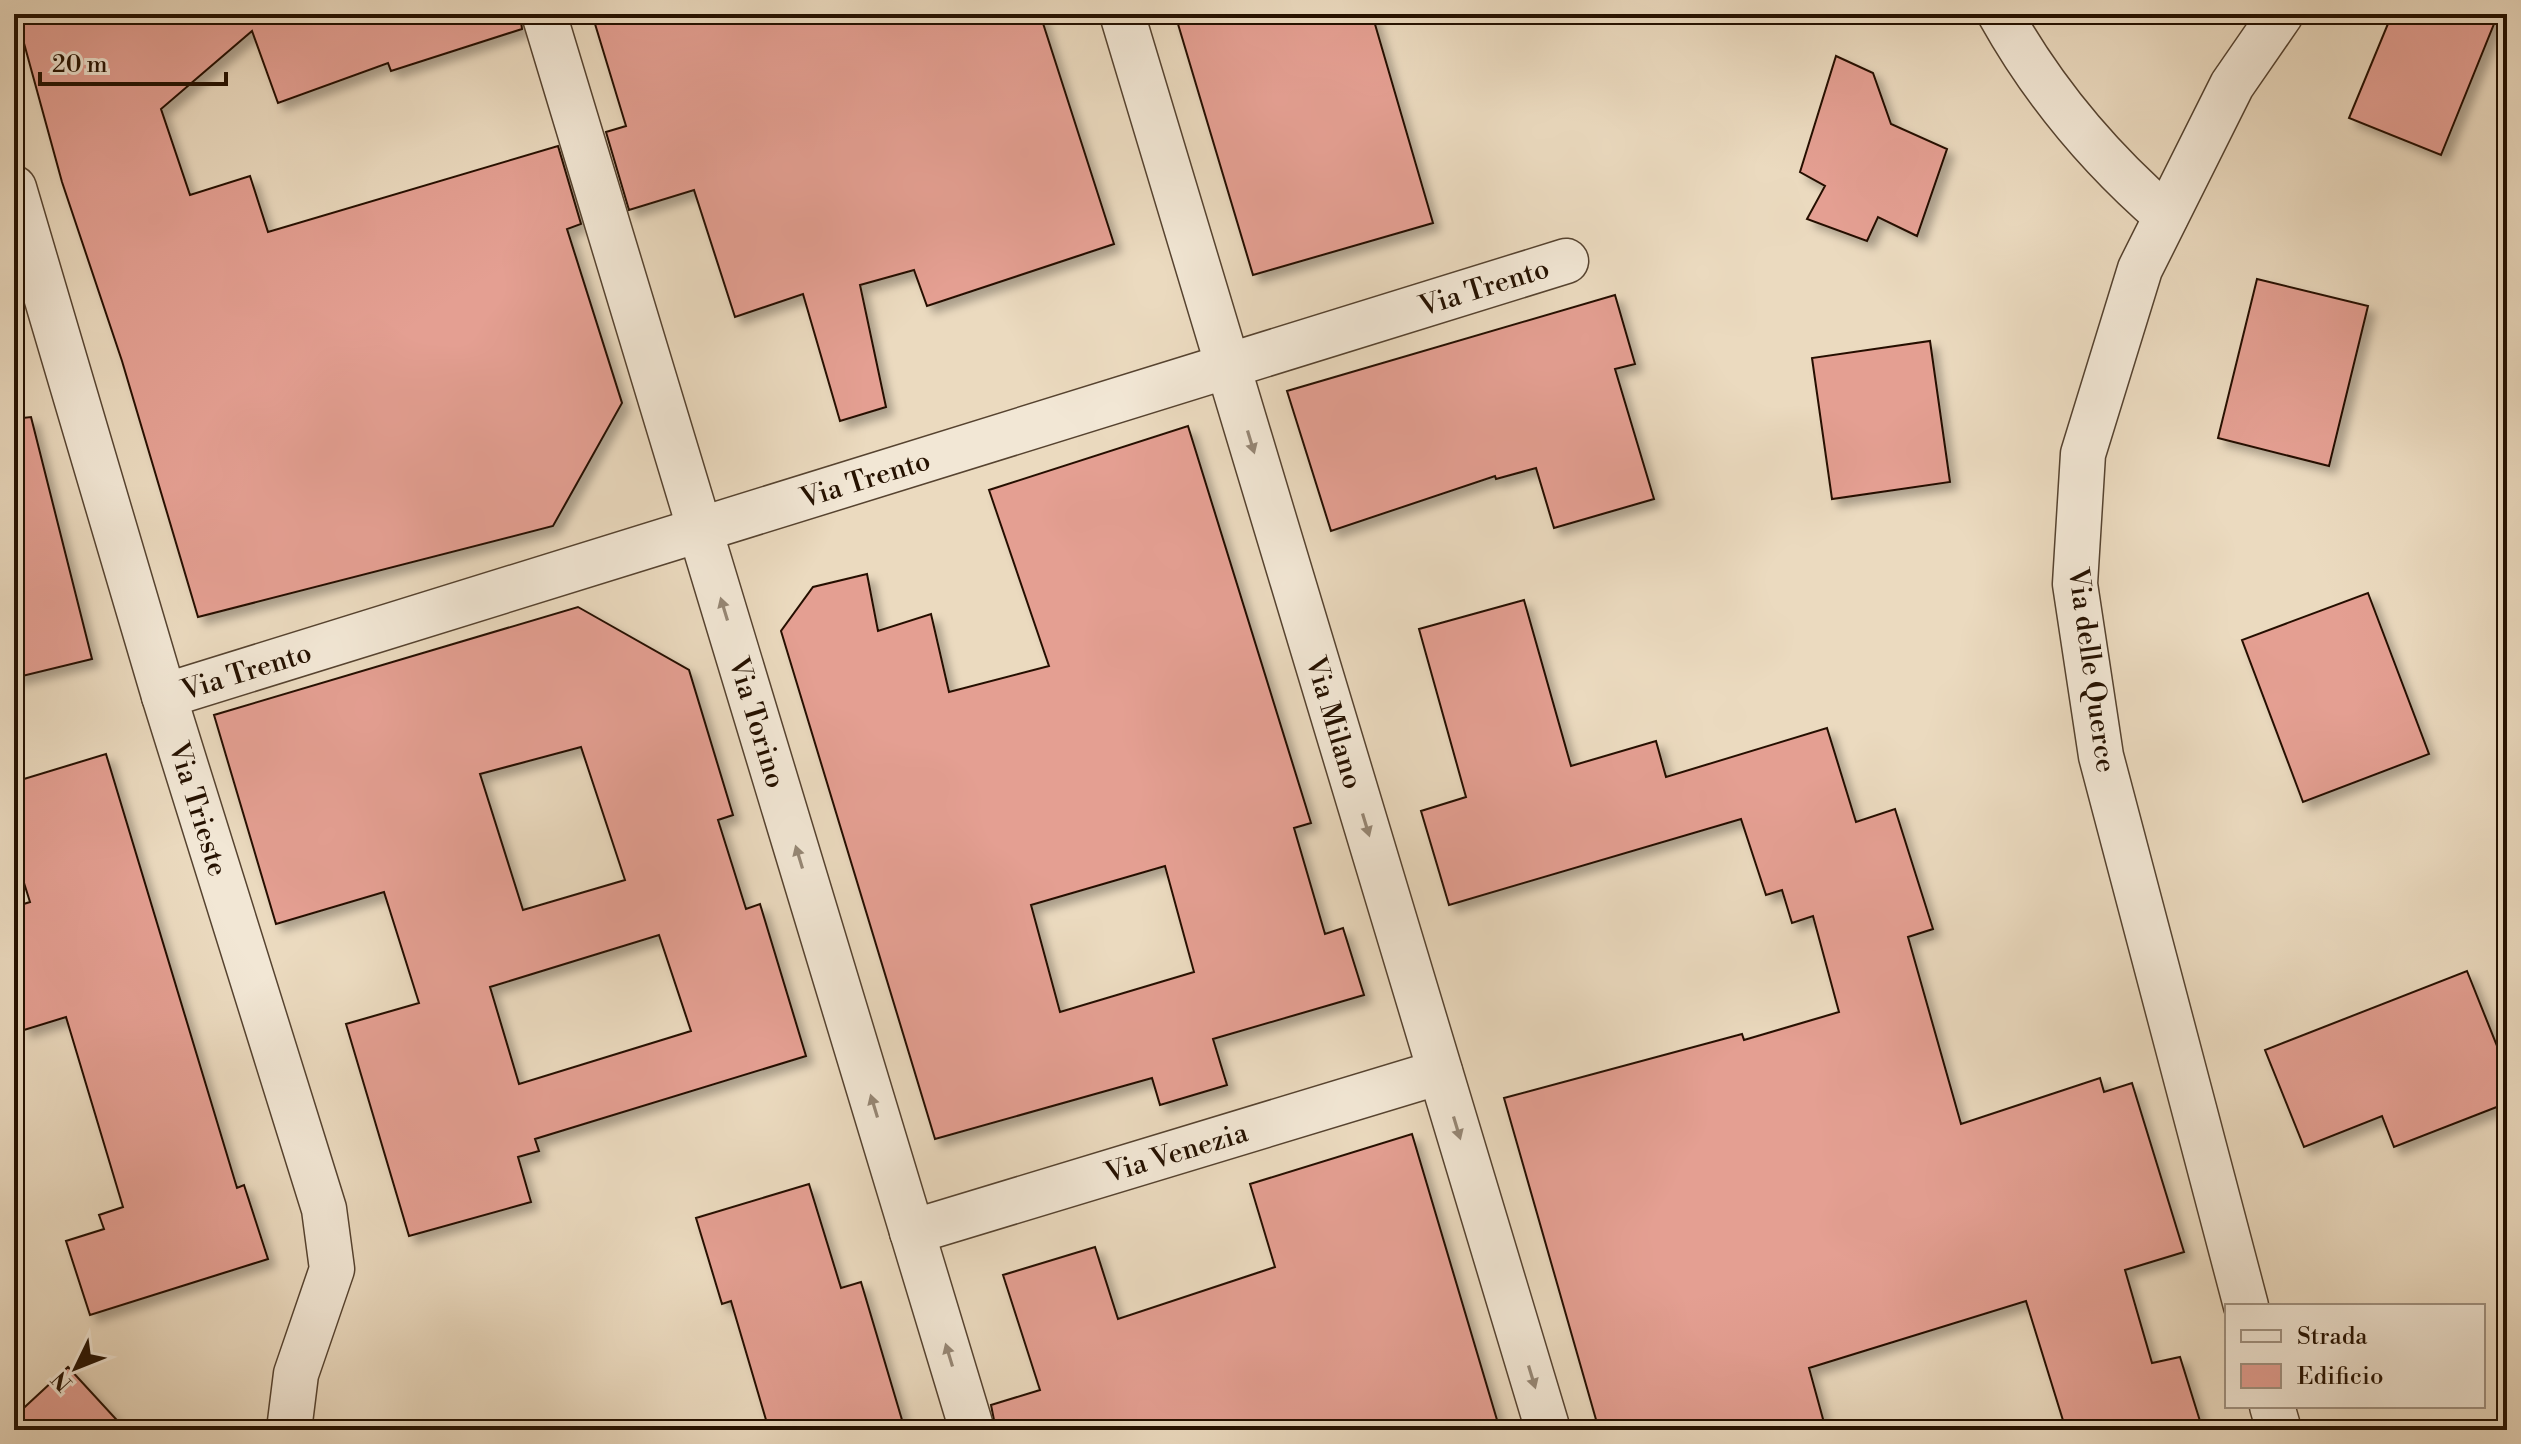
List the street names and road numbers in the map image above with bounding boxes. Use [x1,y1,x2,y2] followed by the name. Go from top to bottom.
[1414,251,1554,325] street label: Via Trento
[795,443,935,517] street label: Via Trento
[2060,565,2123,775] street label: Via delle Querce
[176,635,316,709] street label: Via Trento
[720,652,793,792] street label: Via Torino
[1297,652,1370,793] street label: Via Milano
[160,737,235,881] street label: Via Trieste
[1100,1115,1253,1192] street label: Via Venezia

